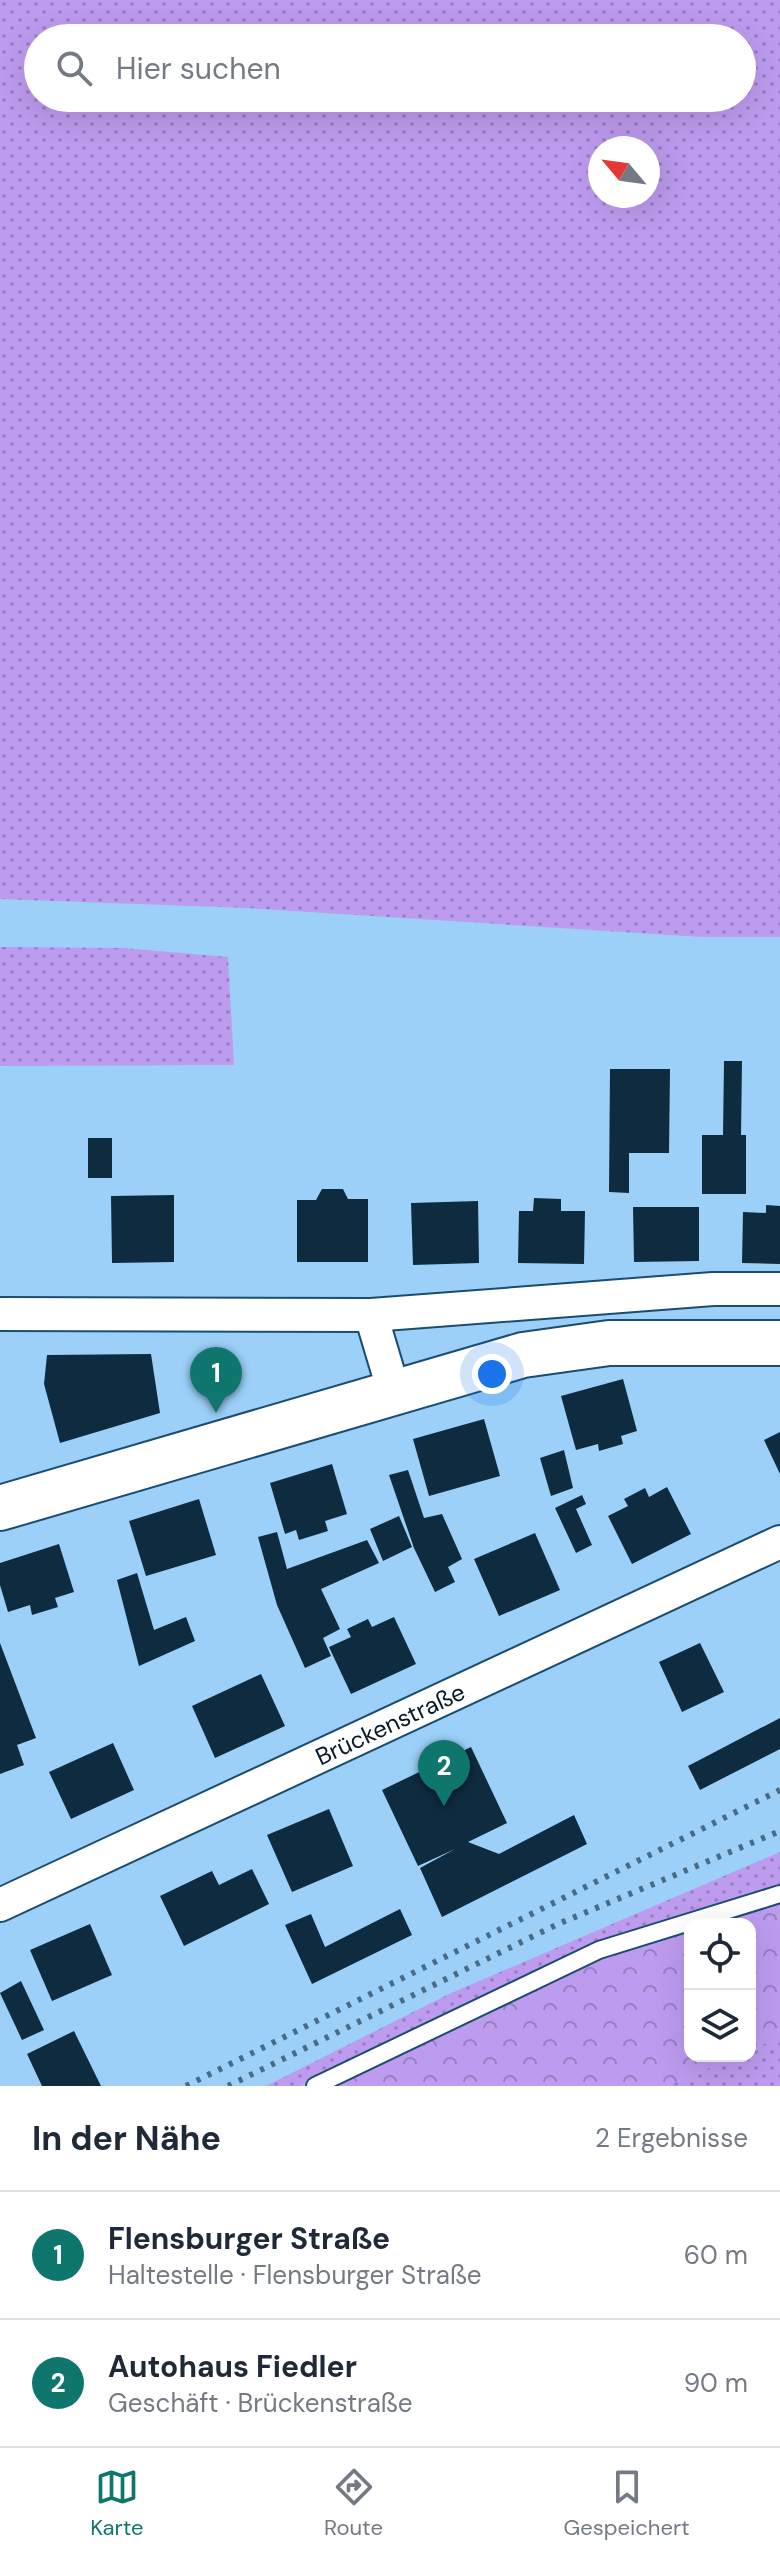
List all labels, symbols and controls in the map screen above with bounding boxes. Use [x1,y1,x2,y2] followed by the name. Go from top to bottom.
[24,24,756,112] search box
[52,46,96,90] icon: search
[116,49,281,88] text: Hier suchen
[588,136,660,208] north arrow
[190,1347,242,1413] pin: 1
[472,1354,512,1394] your location
[310,1675,470,1772] street label: Brückenstraße
[418,1740,470,1806] pin: 2
[684,1918,756,2062] map controls
[684,1918,756,1990] button: locate
[684,1990,756,2062] button: layers
[32,2116,221,2161] text: In der Nähe
[595,2121,748,2155] text: 2 Ergebnisse
[108,2219,390,2258] text: Flensburger Straße
[53,2238,63,2272] text: 1
[684,2238,748,2272] text: 60 m
[108,2258,482,2292] text: Haltestelle · Flensburger Straße
[108,2347,357,2386] text: Autohaus Fiedler
[50,2366,66,2400] text: 2
[684,2366,748,2400] text: 90 m
[108,2386,412,2420] text: Geschäft · Brückenstraße
[90,2465,144,2542] tab: Karte
[324,2465,383,2542] tab: Route
[563,2465,690,2542] tab: Gespeichert

